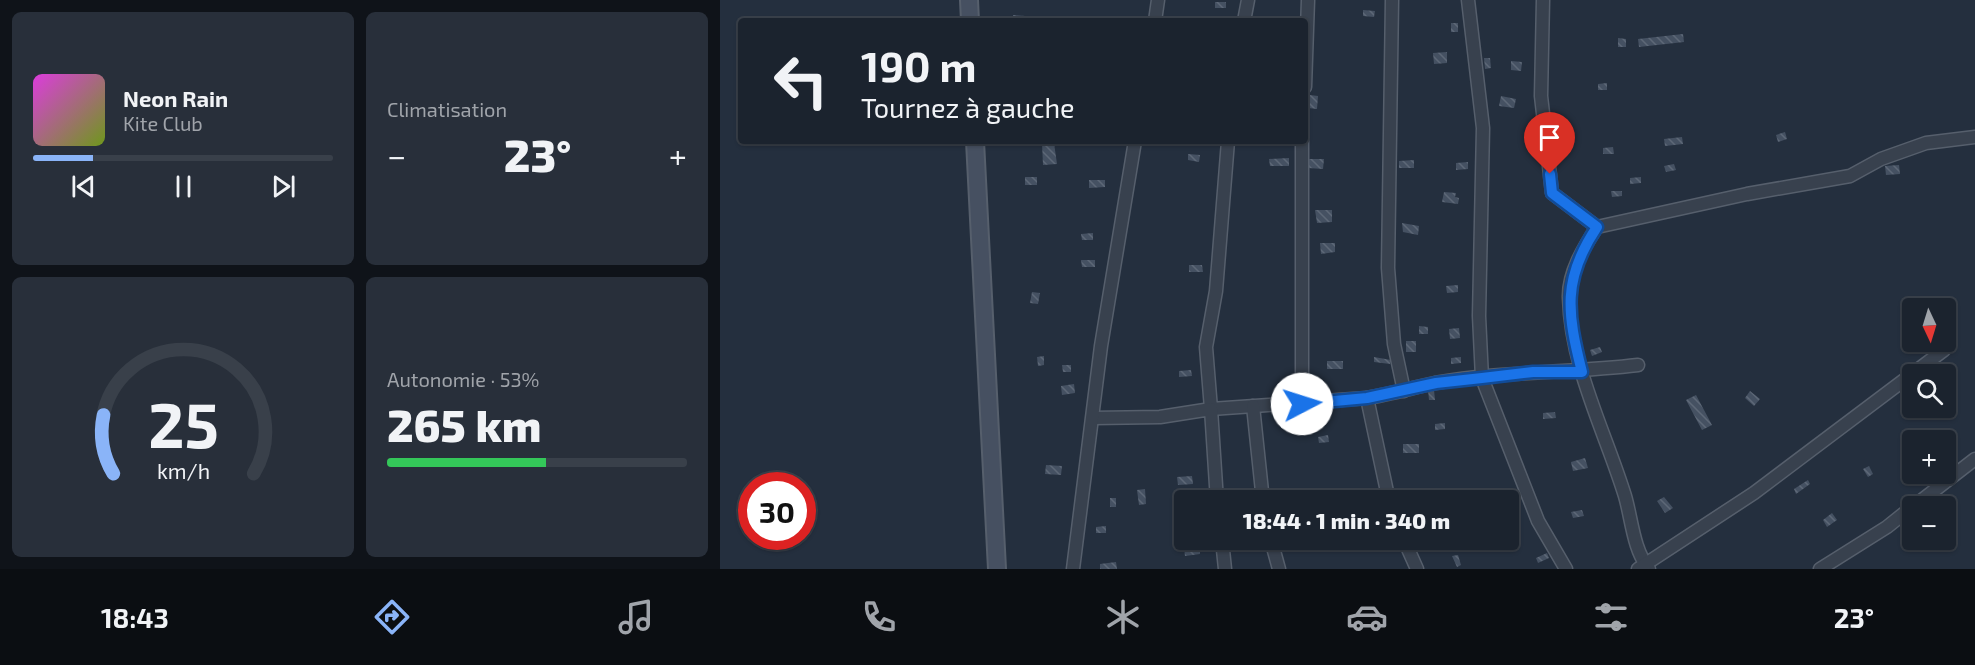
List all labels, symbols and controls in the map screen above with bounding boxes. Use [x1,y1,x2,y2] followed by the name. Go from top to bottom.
[861,40,977,90] text: 190 m
[762,42,840,120] icon: left
[123,85,228,111] text: Neon Rain
[861,91,1075,123] text: Tournez à gauche
[387,97,507,121] text: Climatisation
[123,111,203,135] text: Kite Club
[1524,112,1575,174] pin
[1533,121,1566,154] icon: arrive
[504,127,571,181] text: 23°
[387,135,406,175] text: −
[669,135,687,175] text: +
[67,170,100,203] icon: previous
[167,170,200,203] icon: pause
[267,170,300,203] icon: next
[1902,298,1956,352] north arrow
[1902,298,1956,550] map controls
[1902,364,1956,418] button: search
[387,367,539,391] text: Autonomie · 53%
[1270,372,1334,436] position arrow
[148,386,218,461] text: 25
[387,397,542,451] text: 265 km
[1902,430,1956,484] button: +
[156,458,210,483] text: km/h
[738,472,816,550] speed limit sign: 30
[1902,496,1956,550] button: −
[1243,507,1450,533] text: 18:44 · 1 min · 340 m
[371,596,413,638] icon: directions
[615,596,657,638] icon: music
[858,596,900,638] icon: phone
[1102,596,1144,638] icon: climate
[1346,596,1388,638] icon: car
[1590,596,1632,638] icon: filters
[101,601,169,633] text: 18:43
[1834,601,1874,633] text: 23°

